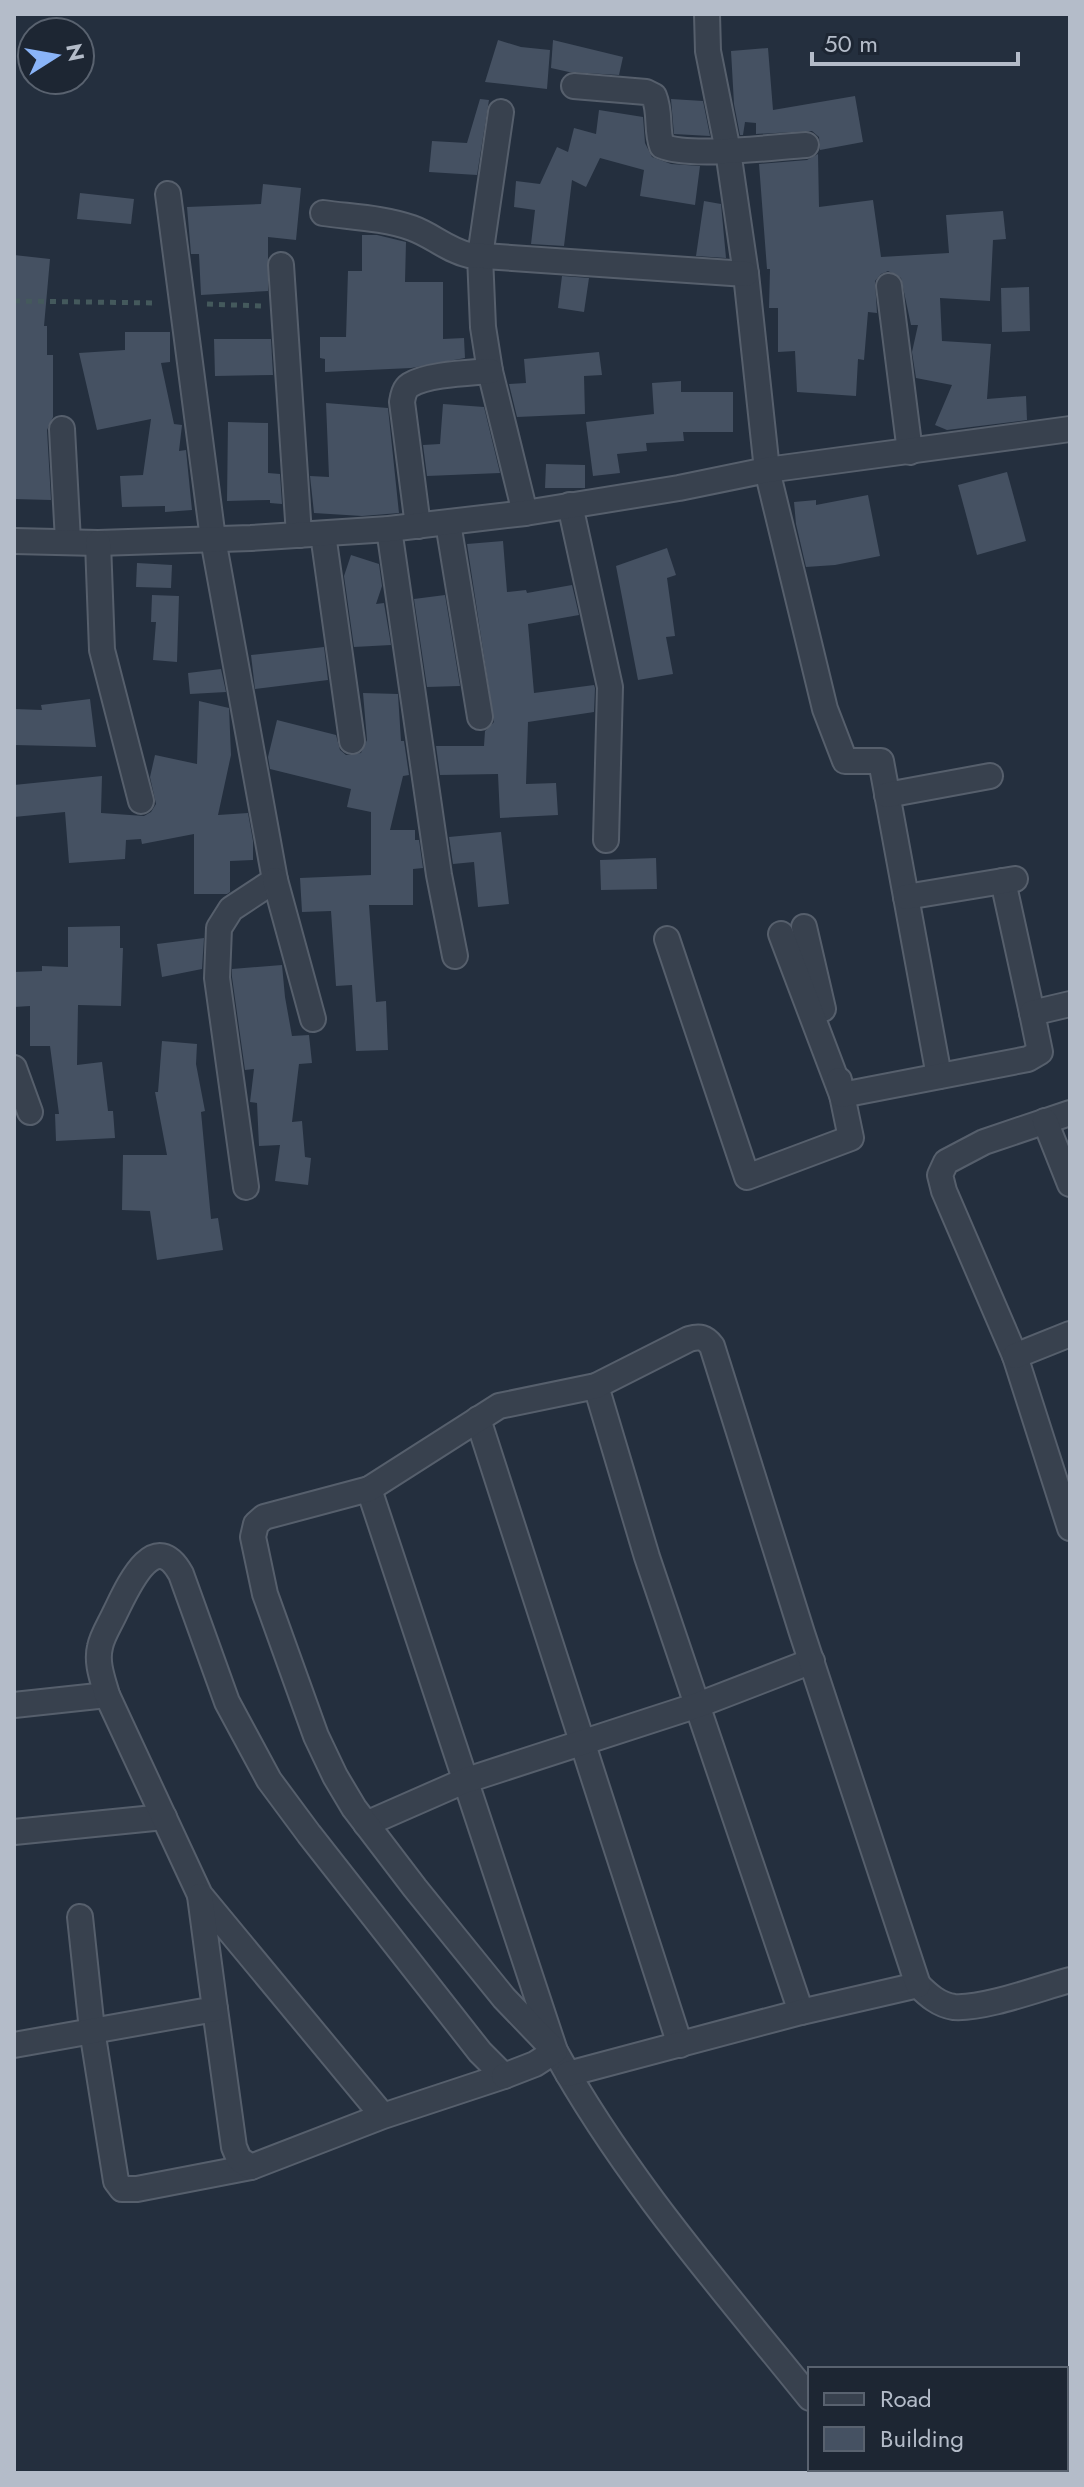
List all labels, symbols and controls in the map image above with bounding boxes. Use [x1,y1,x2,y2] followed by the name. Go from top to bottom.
[16,16,96,96] north arrow
[812,16,1018,66] scale bar
[824,26,878,61] text: 50 m
[58,41,93,64] text: N
[808,2367,1068,2471] legend
[880,2381,932,2416] text: Road
[880,2421,964,2456] text: Building

